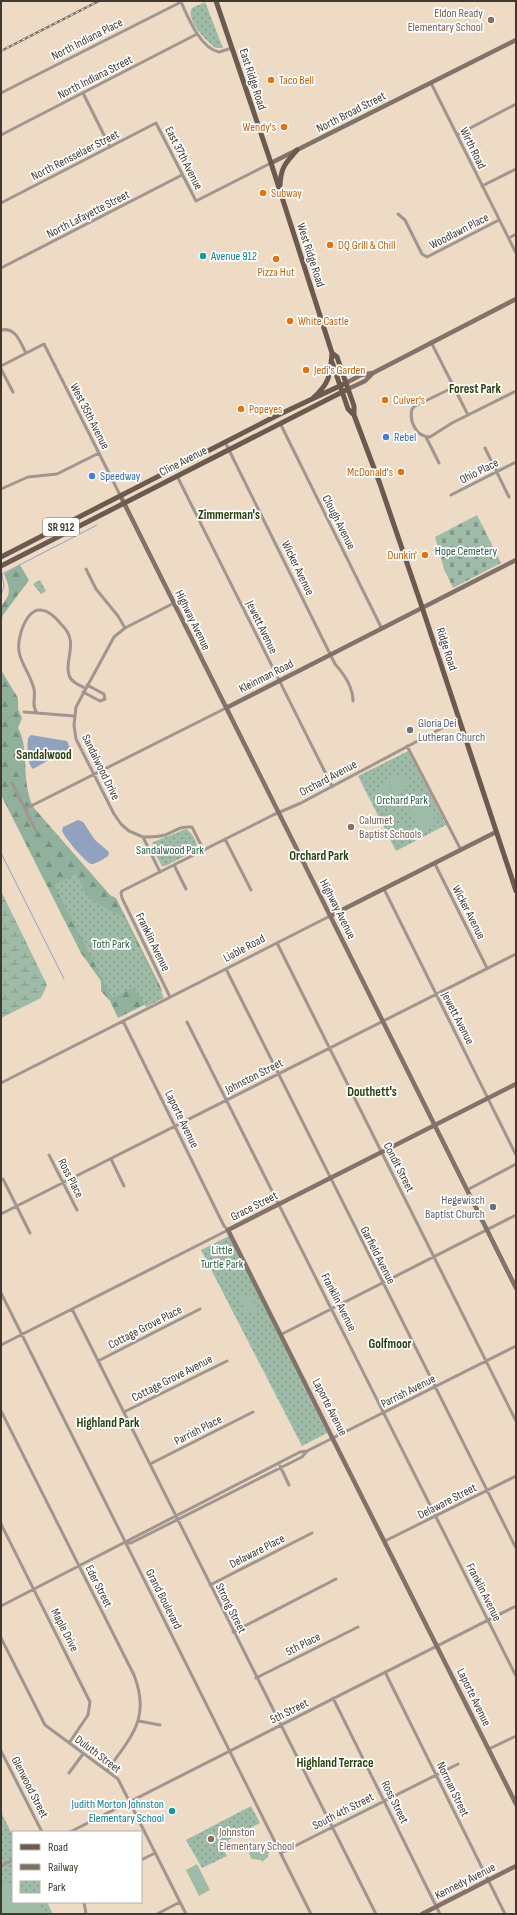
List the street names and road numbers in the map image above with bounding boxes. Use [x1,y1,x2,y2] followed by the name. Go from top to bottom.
[49,15,126,64] street label: North Indiana Place
[236,47,269,112] street label: East Ridge Road
[55,52,135,103] street label: North Indiana Street
[314,88,389,136] street label: North Broad Street
[161,124,206,193] street label: East 37th Avenue
[456,125,489,171] street label: Wirth Road
[29,127,122,184] street label: North Rensselaer Street
[44,187,132,242] street label: North Lafayette Street
[427,210,492,253] street label: Woodlawn Place
[293,221,328,289] street label: West Ridge Road
[66,381,113,452] street label: West 35th Avenue
[157,443,210,480] street label: Cline Avenue
[457,455,501,488] street label: Ohio Place
[318,492,359,552] street label: Clough Avenue
[43,518,79,536] road number: SR 912
[278,539,317,598] street label: Wicker Avenue
[172,588,214,653] street label: Highway Avenue
[242,597,281,656] street label: Jewett Avenue
[433,626,460,673] street label: Ridge Road
[236,656,296,697] street label: Kleinman Road
[78,732,123,803] street label: Sandalwood Drive
[297,757,360,800] street label: Orchard Avenue
[316,877,359,942] street label: Highway Avenue
[449,883,489,942] street label: Wicker Avenue
[132,911,173,974] street label: Franklin Avenue
[221,931,268,966] street label: Liable Road
[437,988,477,1047] street label: Jewett Avenue
[222,1055,286,1098] street label: Johnston Street
[161,1088,202,1151] street label: Laporte Avenue
[380,1140,418,1195] street label: Condit Street
[54,1156,87,1201] street label: Ross Place
[228,1188,281,1225] street label: Grace Street
[357,1224,399,1287] street label: Garfield Avenue
[318,1271,360,1334] street label: Franklin Avenue
[106,1302,185,1353] street label: Cottage Grove Place
[129,1352,215,1405] street label: Cottage Grove Avenue
[378,1371,438,1412] street label: Parrish Avenue
[309,1376,350,1439] street label: Laporte Avenue
[172,1412,225,1449] street label: Parrish Place
[415,1480,479,1523] street label: Delaware Street
[227,1531,288,1572] street label: Delaware Place
[463,1561,505,1624] street label: Franklin Avenue
[82,1563,116,1610] street label: Eder Street
[142,1567,185,1632] street label: Grand Boulevard
[212,1581,250,1636] street label: Strong Street
[47,1606,82,1655] street label: Maple Drive
[283,1629,323,1660] street label: 5th Place
[453,1666,494,1729] street label: Laporte Avenue
[268,1695,311,1727] street label: 5th Street
[72,1732,124,1777] street label: Duluth Street
[8,1754,52,1821] street label: Glenwood Street
[433,1759,472,1819] street label: Norman Street
[377,1778,412,1826] street label: Ross Street
[310,1789,377,1833] street label: South 4th Street
[432,1860,498,1903] street label: Kennedy Avenue

